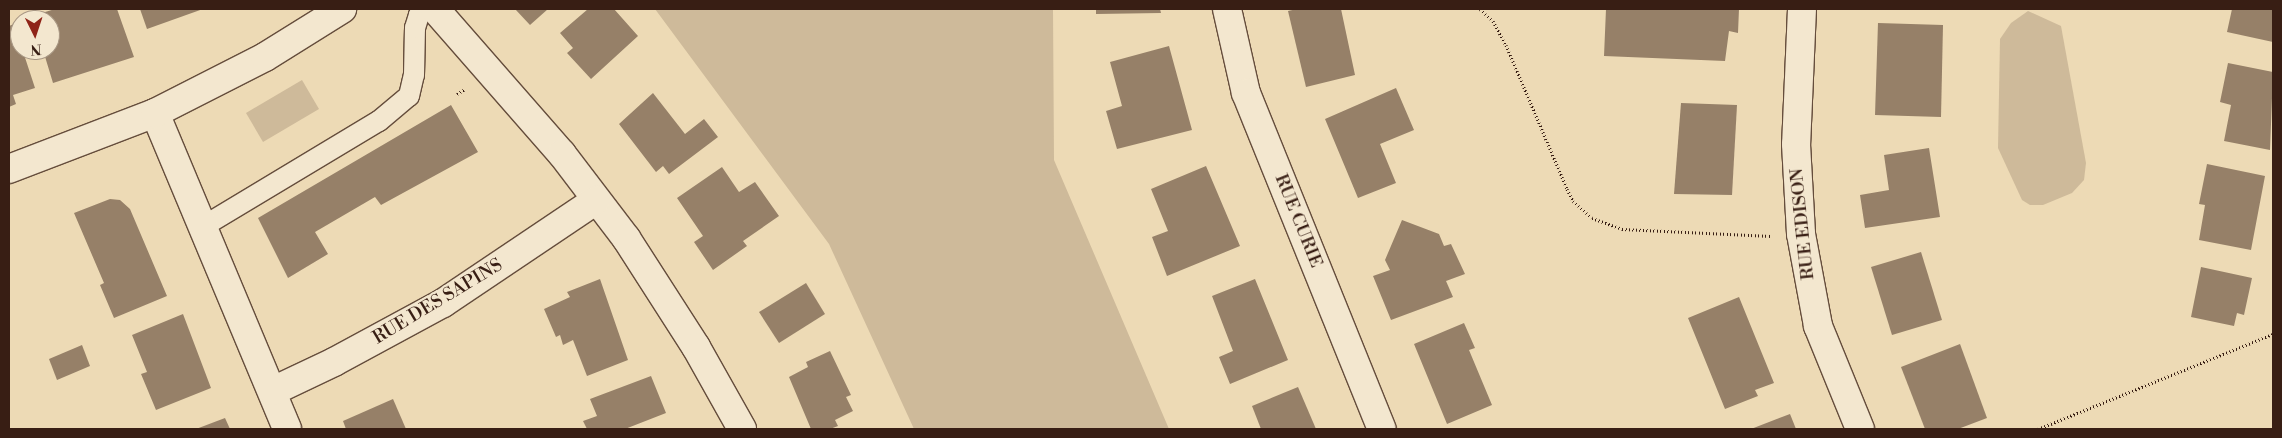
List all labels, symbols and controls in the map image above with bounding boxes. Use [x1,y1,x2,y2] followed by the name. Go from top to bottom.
[10,10,60,60] north arrow
[30,40,42,58] text: N
[1786,167,1820,281] street label: RUE EDISON
[1269,171,1327,271] street label: RUE CURIE
[369,255,507,349] street label: RUE DES SAPINS

